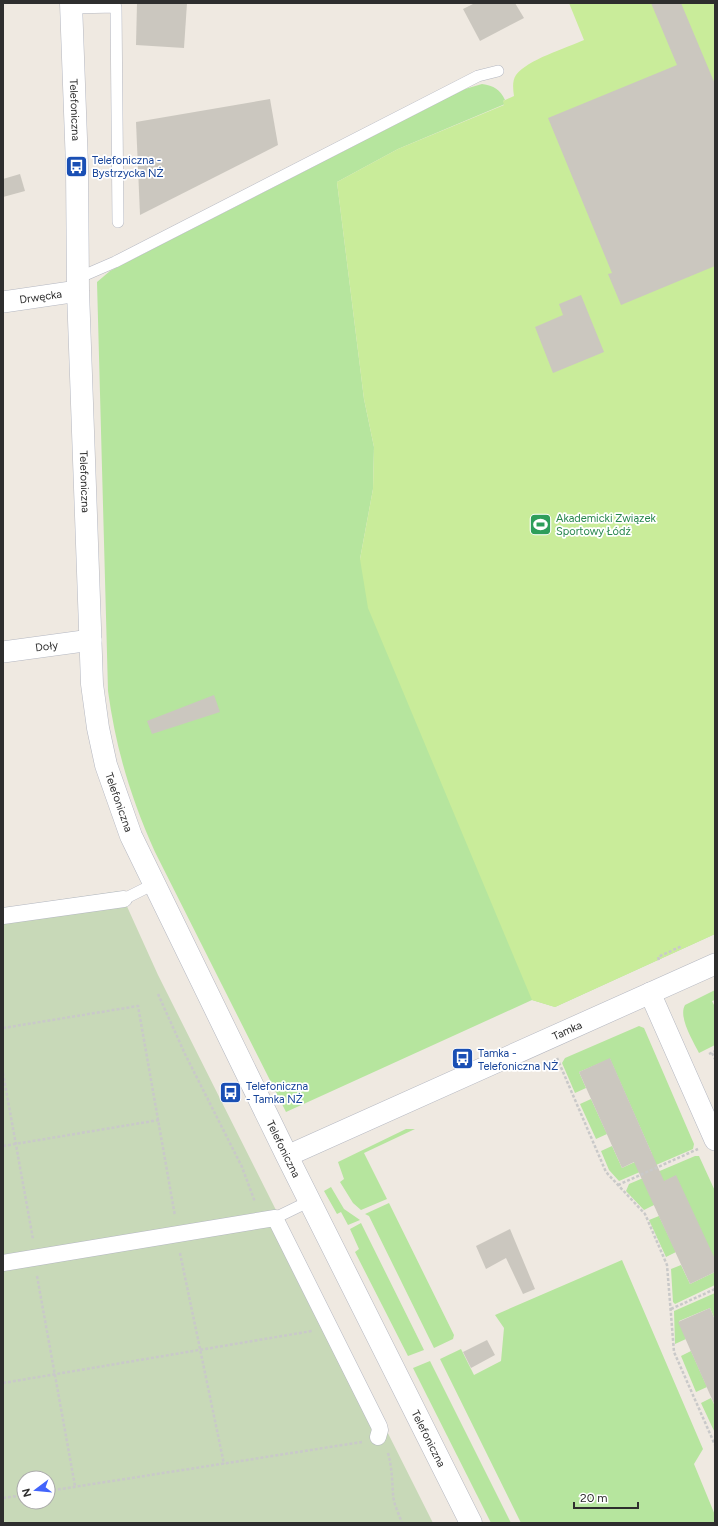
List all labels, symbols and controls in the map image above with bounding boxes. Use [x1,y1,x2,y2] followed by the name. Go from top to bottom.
[67,79,83,141] street label: Telefoniczna
[64,153,90,179] bus stop icon: Telefoniczna - Bystrzycka NŻ
[92,154,164,180] place label: Telefoniczna - Bystrzycka NŻ
[19,287,63,306] street label: Drwęcka
[77,450,92,513] street label: Telefoniczna
[528,511,554,537] sports icon: Akademicki Związek Sportowy Łódź
[556,512,656,538] place label: Akademicki Związek Sportowy Łódź
[34,638,59,654] street label: Doły
[103,771,136,834] street label: Telefoniczna
[550,1018,584,1043] street label: Tamka
[449,1046,475,1072] bus stop icon: Tamka - Telefoniczna NŻ
[478,1047,558,1073] place label: Tamka - Telefoniczna NŻ
[218,1079,244,1105] bus stop icon: Telefoniczna - Tamka NŻ
[246,1080,308,1106] place label: Telefoniczna - Tamka NŻ
[264,1118,303,1180] street label: Telefoniczna
[409,1408,448,1469] street label: Telefoniczna
[16,1470,56,1510] north arrow
[574,1484,638,1510] scale bar
[19,1487,34,1499] text: N
[580,1491,608,1505] text: 20 m

